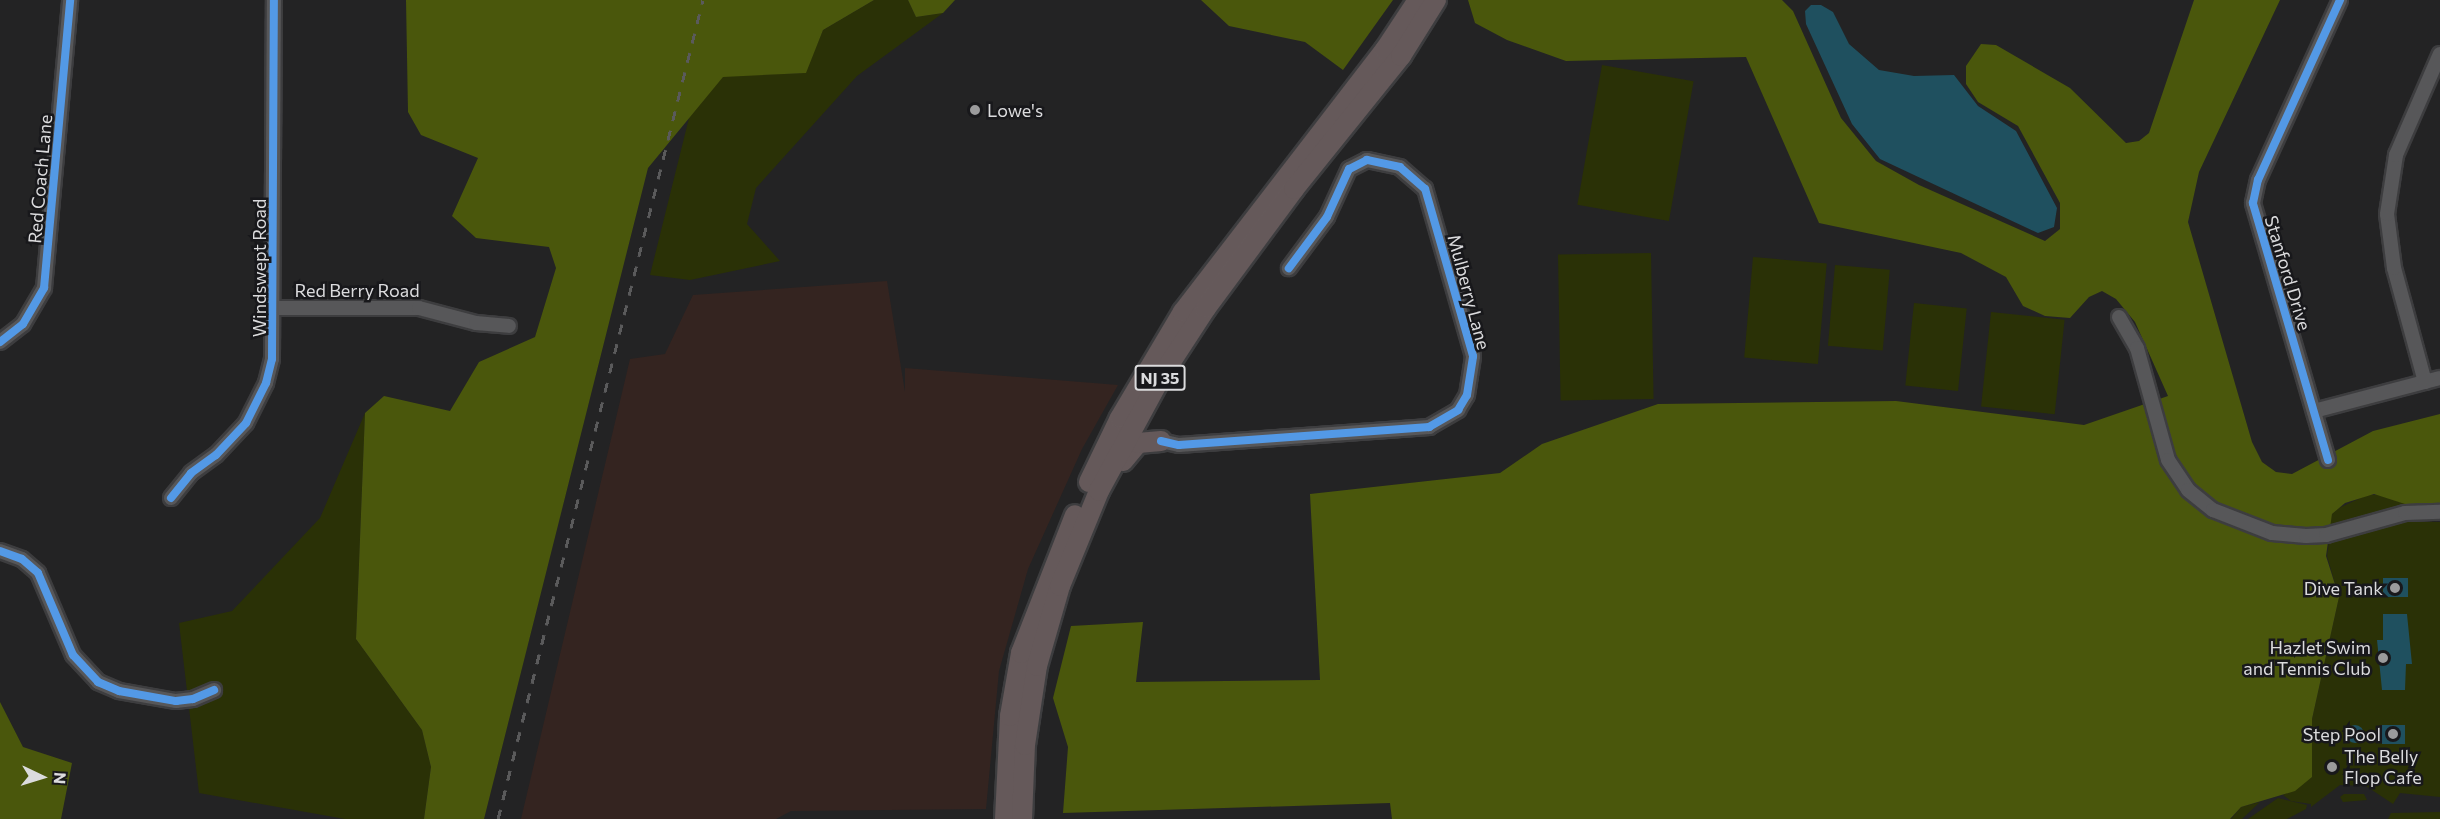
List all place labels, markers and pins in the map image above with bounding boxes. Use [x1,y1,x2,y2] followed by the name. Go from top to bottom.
[987,99,1043,121] place label: Lowe's
[968,103,982,117] marker: Lowe's
[2304,577,2383,599] place label: Dive Tank
[2388,581,2402,595] marker: Dive Tank
[2243,637,2371,680] place label: Hazlet Swim and Tennis Club
[2376,651,2390,665] marker: Hazlet Swim and Tennis Club
[2303,723,2381,745] place label: Step Pool
[2386,727,2400,741] marker: Step Pool
[2344,746,2422,789] place label: The Belly Flop Cafe
[2325,760,2339,774] marker: The Belly Flop Cafe

